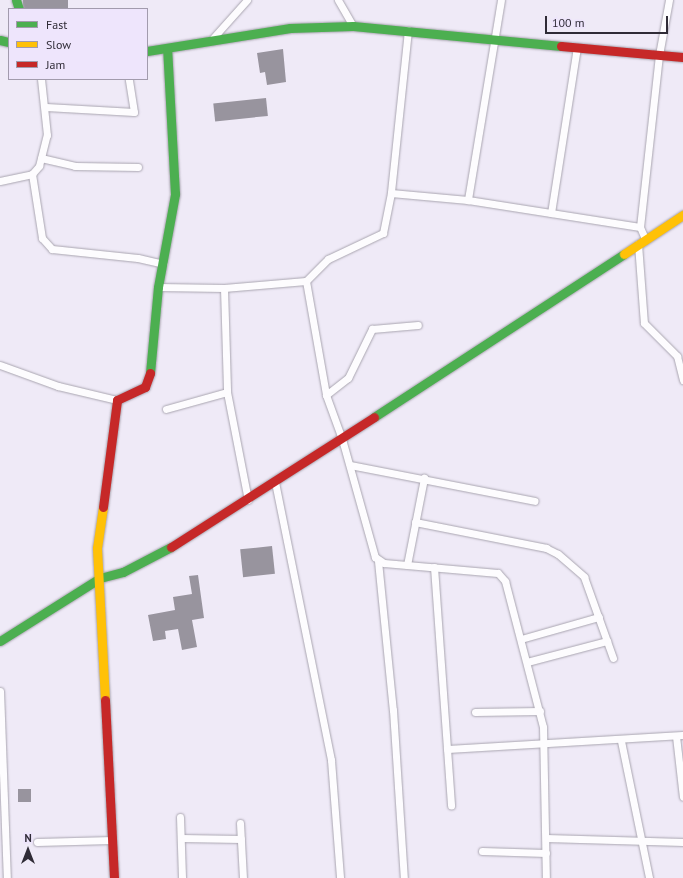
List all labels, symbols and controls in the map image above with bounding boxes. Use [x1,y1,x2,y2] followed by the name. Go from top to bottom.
[8,8,148,80] legend
[547,8,670,34] scale bar
[552,15,585,30] text: 100 m
[46,17,67,32] text: Fast
[46,37,71,52] text: Slow
[46,57,65,72] text: Jam
[8,830,48,870] north arrow
[24,831,32,845] text: N

